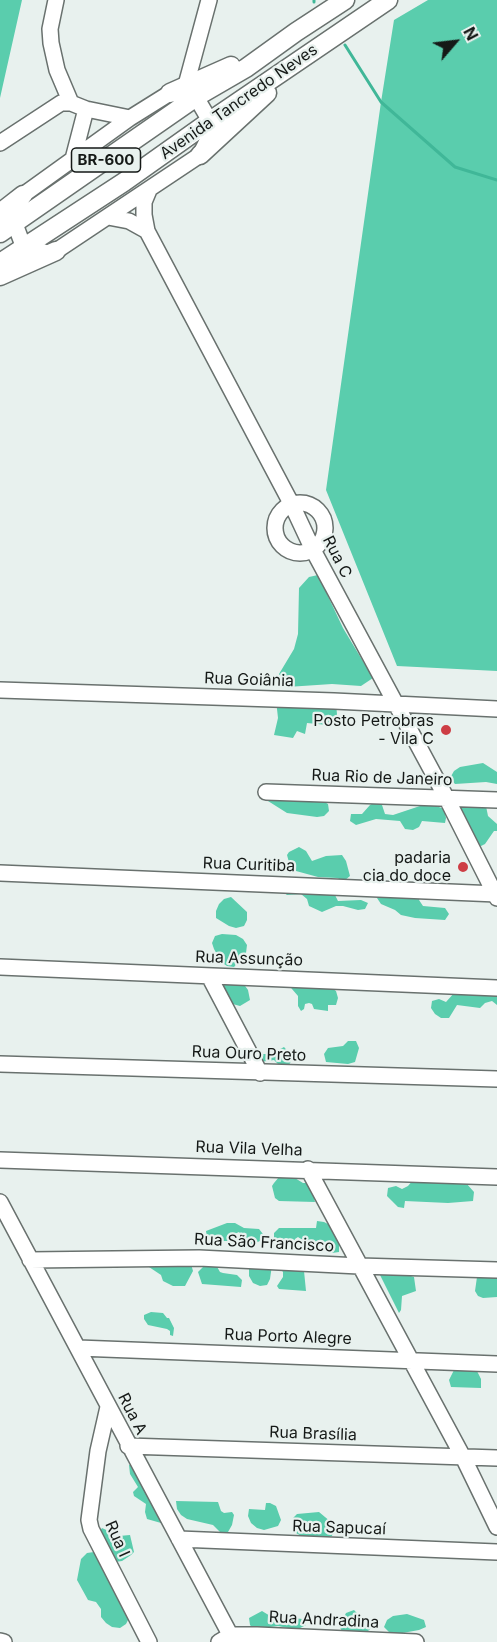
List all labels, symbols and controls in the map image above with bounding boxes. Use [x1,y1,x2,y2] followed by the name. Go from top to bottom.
[425,12,485,72] north arrow
[459,23,483,44] text: N
[157,40,321,164] street label: Avenida Tancredo Neves
[72,148,140,172] road number: BR-600
[318,533,356,581] street label: Rua C
[204,669,294,691] street label: Rua Goiânia
[313,711,434,749] place label: Posto Petrobras - Vila C
[439,723,453,737] marker: Posto Petrobras - Vila C
[311,766,453,790] street label: Rua Rio de Janeiro
[363,848,451,886] place label: padaria cia do doce
[202,854,296,876] street label: Rua Curitiba
[456,860,470,874] marker: padaria cia do doce
[195,948,303,970] street label: Rua Assunção
[191,1042,307,1066] street label: Rua Ouro Preto
[195,1138,303,1160] street label: Rua Vila Velha
[193,1230,335,1256] street label: Rua São Francisco
[224,1325,352,1349] street label: Rua Porto Alegre
[113,1390,151,1438] street label: Rua A
[269,1423,357,1445] street label: Rua Brasília
[292,1517,386,1539] street label: Rua Sapucaí
[101,1518,133,1560] street label: Rua I
[268,1608,380,1632] street label: Rua Andradina

